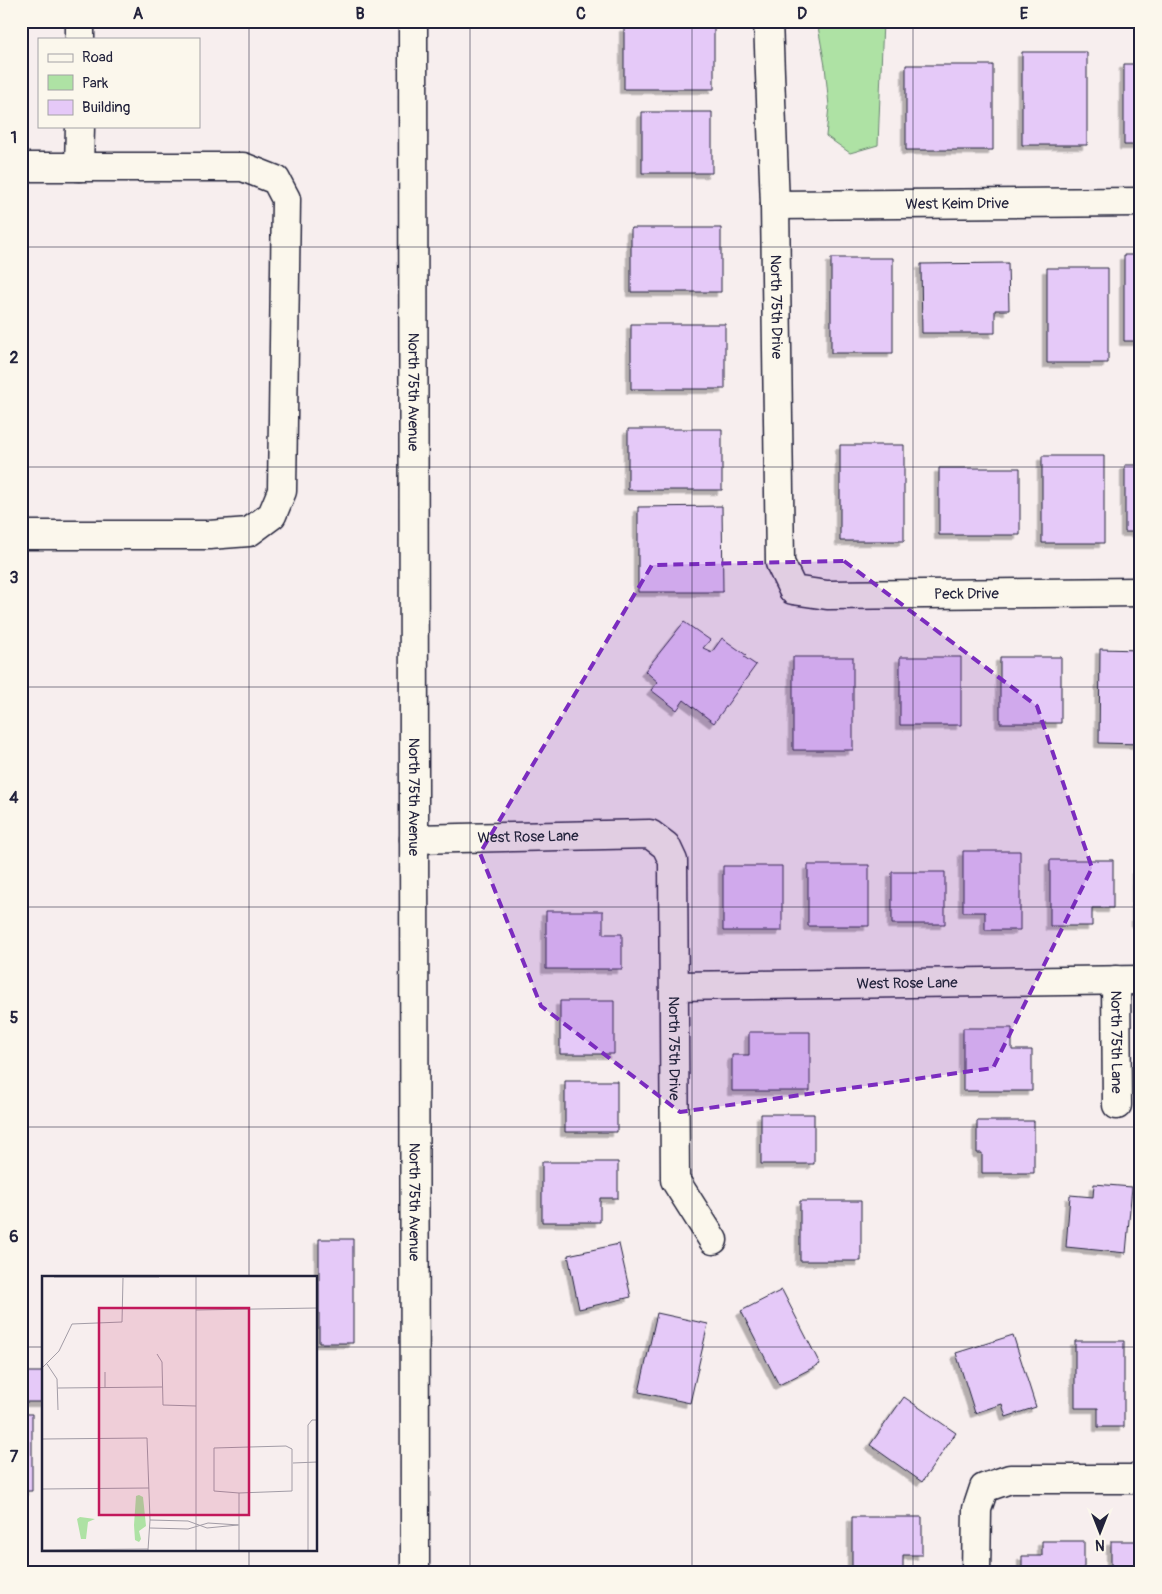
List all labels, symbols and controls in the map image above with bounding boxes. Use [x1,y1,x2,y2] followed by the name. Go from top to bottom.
[133,4,144,24] text: A
[355,4,365,24] text: B
[576,4,586,24] text: C
[797,4,807,24] text: D
[1020,4,1029,24] text: E
[38,38,200,128] legend
[82,48,113,67] text: Road
[82,74,109,93] text: Park
[82,98,130,117] text: Building
[11,128,17,148] text: 1
[905,194,1010,214] street label: West Keim Drive
[766,255,786,360] street label: North 75th Drive
[403,333,423,452] street label: North 75th Avenue
[10,348,19,368] text: 2
[10,568,19,588] text: 3
[934,584,1000,604] street label: Peck Drive
[404,738,423,857] street label: North 75th Avenue
[9,788,19,808] text: 4
[477,827,579,848] street label: West Rose Lane
[856,973,958,994] street label: West Rose Lane
[1106,990,1126,1094] street label: North 75th Lane
[664,996,684,1101] street label: North 75th Drive
[10,1008,19,1028] text: 5
[404,1143,424,1262] street label: North 75th Avenue
[9,1227,19,1247] text: 6
[42,1276,318,1552] inset map
[10,1447,19,1467] text: 7
[1074,1506,1124,1556] north arrow
[1095,1536,1105,1553] text: N

